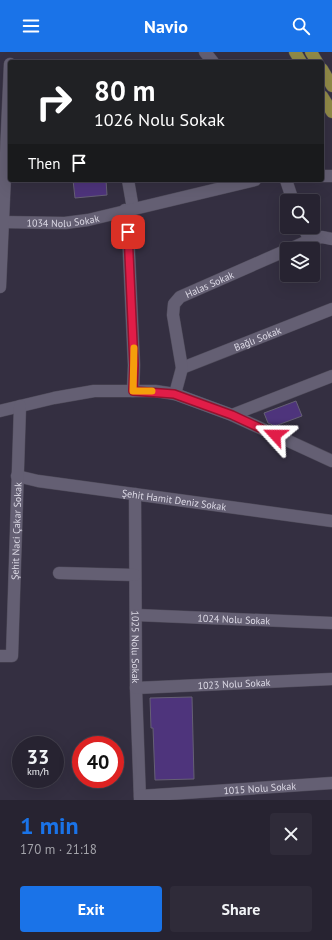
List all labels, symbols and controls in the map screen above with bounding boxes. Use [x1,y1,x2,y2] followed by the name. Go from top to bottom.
[20,15,42,37] icon: menu
[144,15,188,38] text: Navio
[290,15,312,37] icon: search
[94,72,155,109] text: 80 m
[28,76,80,128] icon: right
[94,108,225,131] text: 1026 Nolu Sokak
[68,152,90,174] icon: arrive
[28,154,60,173] text: Then
[280,194,320,282] map controls
[280,194,320,234] button: search
[26,212,101,230] street label: 1034 Nolu Sokak
[111,215,145,249] pin
[117,221,139,243] icon: arrive
[280,242,320,282] button: layers
[183,268,236,301] street label: Halas Sokak
[232,324,283,354] street label: Bağlı Sokak
[254,414,296,456] position arrow
[8,482,25,580] street label: Şehit Naci Çakar Sokak
[121,486,227,514] street label: Şehit Hamit Deniz Sokak
[129,611,142,684] street label: 1025 Nolu Sokak
[197,612,271,627] street label: 1024 Nolu Sokak
[197,676,271,692] street label: 1023 Nolu Sokak
[72,736,124,788] speed limit sign: 40
[27,744,49,770] text: 33
[27,765,49,778] text: km/h
[223,779,297,797] street label: 1015 Nolu Sokak
[20,810,79,841] text: 1 min
[270,813,312,855] button: close
[20,841,97,858] text: 170 m · 21:18
[20,886,162,932] button: Exit
[170,886,312,932] button: Share

